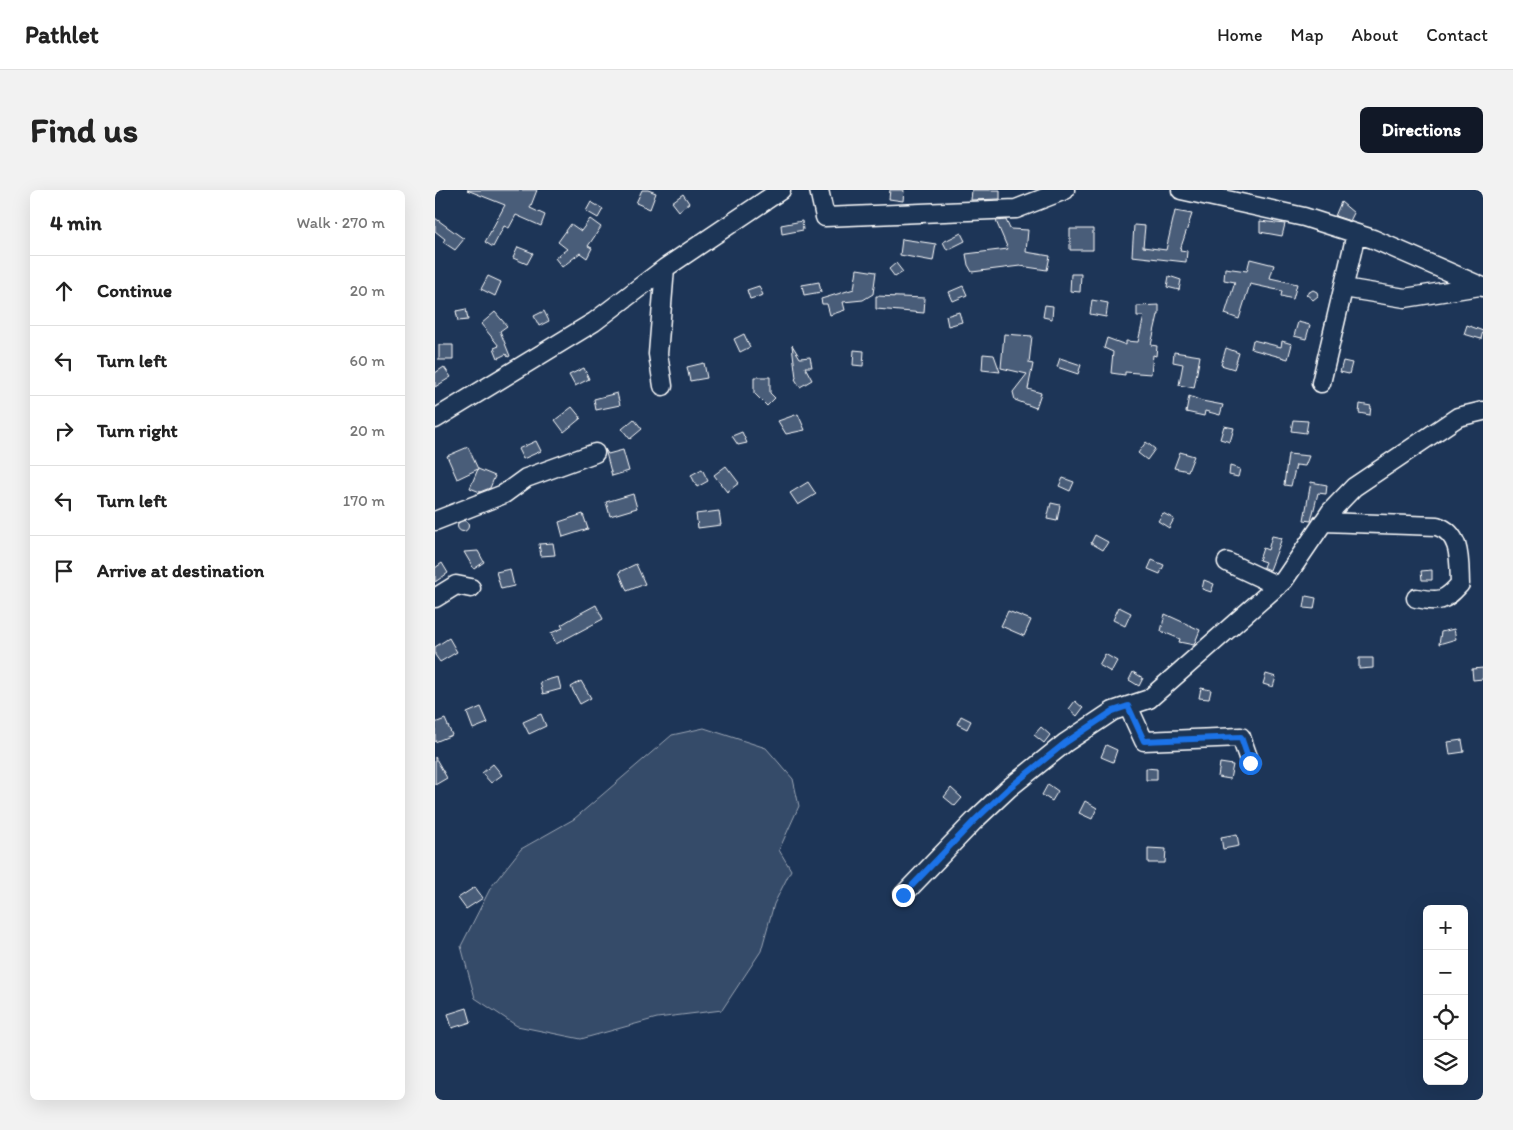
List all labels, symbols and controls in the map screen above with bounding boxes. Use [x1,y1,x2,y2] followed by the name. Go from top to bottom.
[25,20,99,49] text: Pathlet
[1217,24,1263,46] text: Home
[1291,24,1324,46] text: Map
[1352,24,1398,46] text: About
[1426,24,1488,46] text: Contact
[1360,107,1483,153] button: Directions
[30,109,138,151] text: Find us
[50,210,102,235] text: 4 min
[297,213,385,232] text: Walk · 270 m
[50,277,78,305] icon: ahead
[97,279,172,302] text: Continue
[350,281,385,300] text: 20 m
[50,347,78,375] icon: left
[97,349,167,372] text: Turn left
[350,351,385,370] text: 60 m
[50,417,78,445] icon: right
[97,419,178,442] text: Turn right
[350,421,385,440] text: 20 m
[50,487,78,515] icon: left
[97,489,167,512] text: Turn left
[343,491,385,510] text: 170 m
[50,557,78,585] icon: arrive
[97,559,264,582] text: Arrive at destination
[1239,752,1262,775] route start
[892,884,915,907] route end
[1423,905,1468,1085] map controls
[1423,905,1468,950] button: +
[1423,950,1468,995] button: −
[1423,995,1468,1040] button: locate
[1423,1040,1468,1085] button: layers

